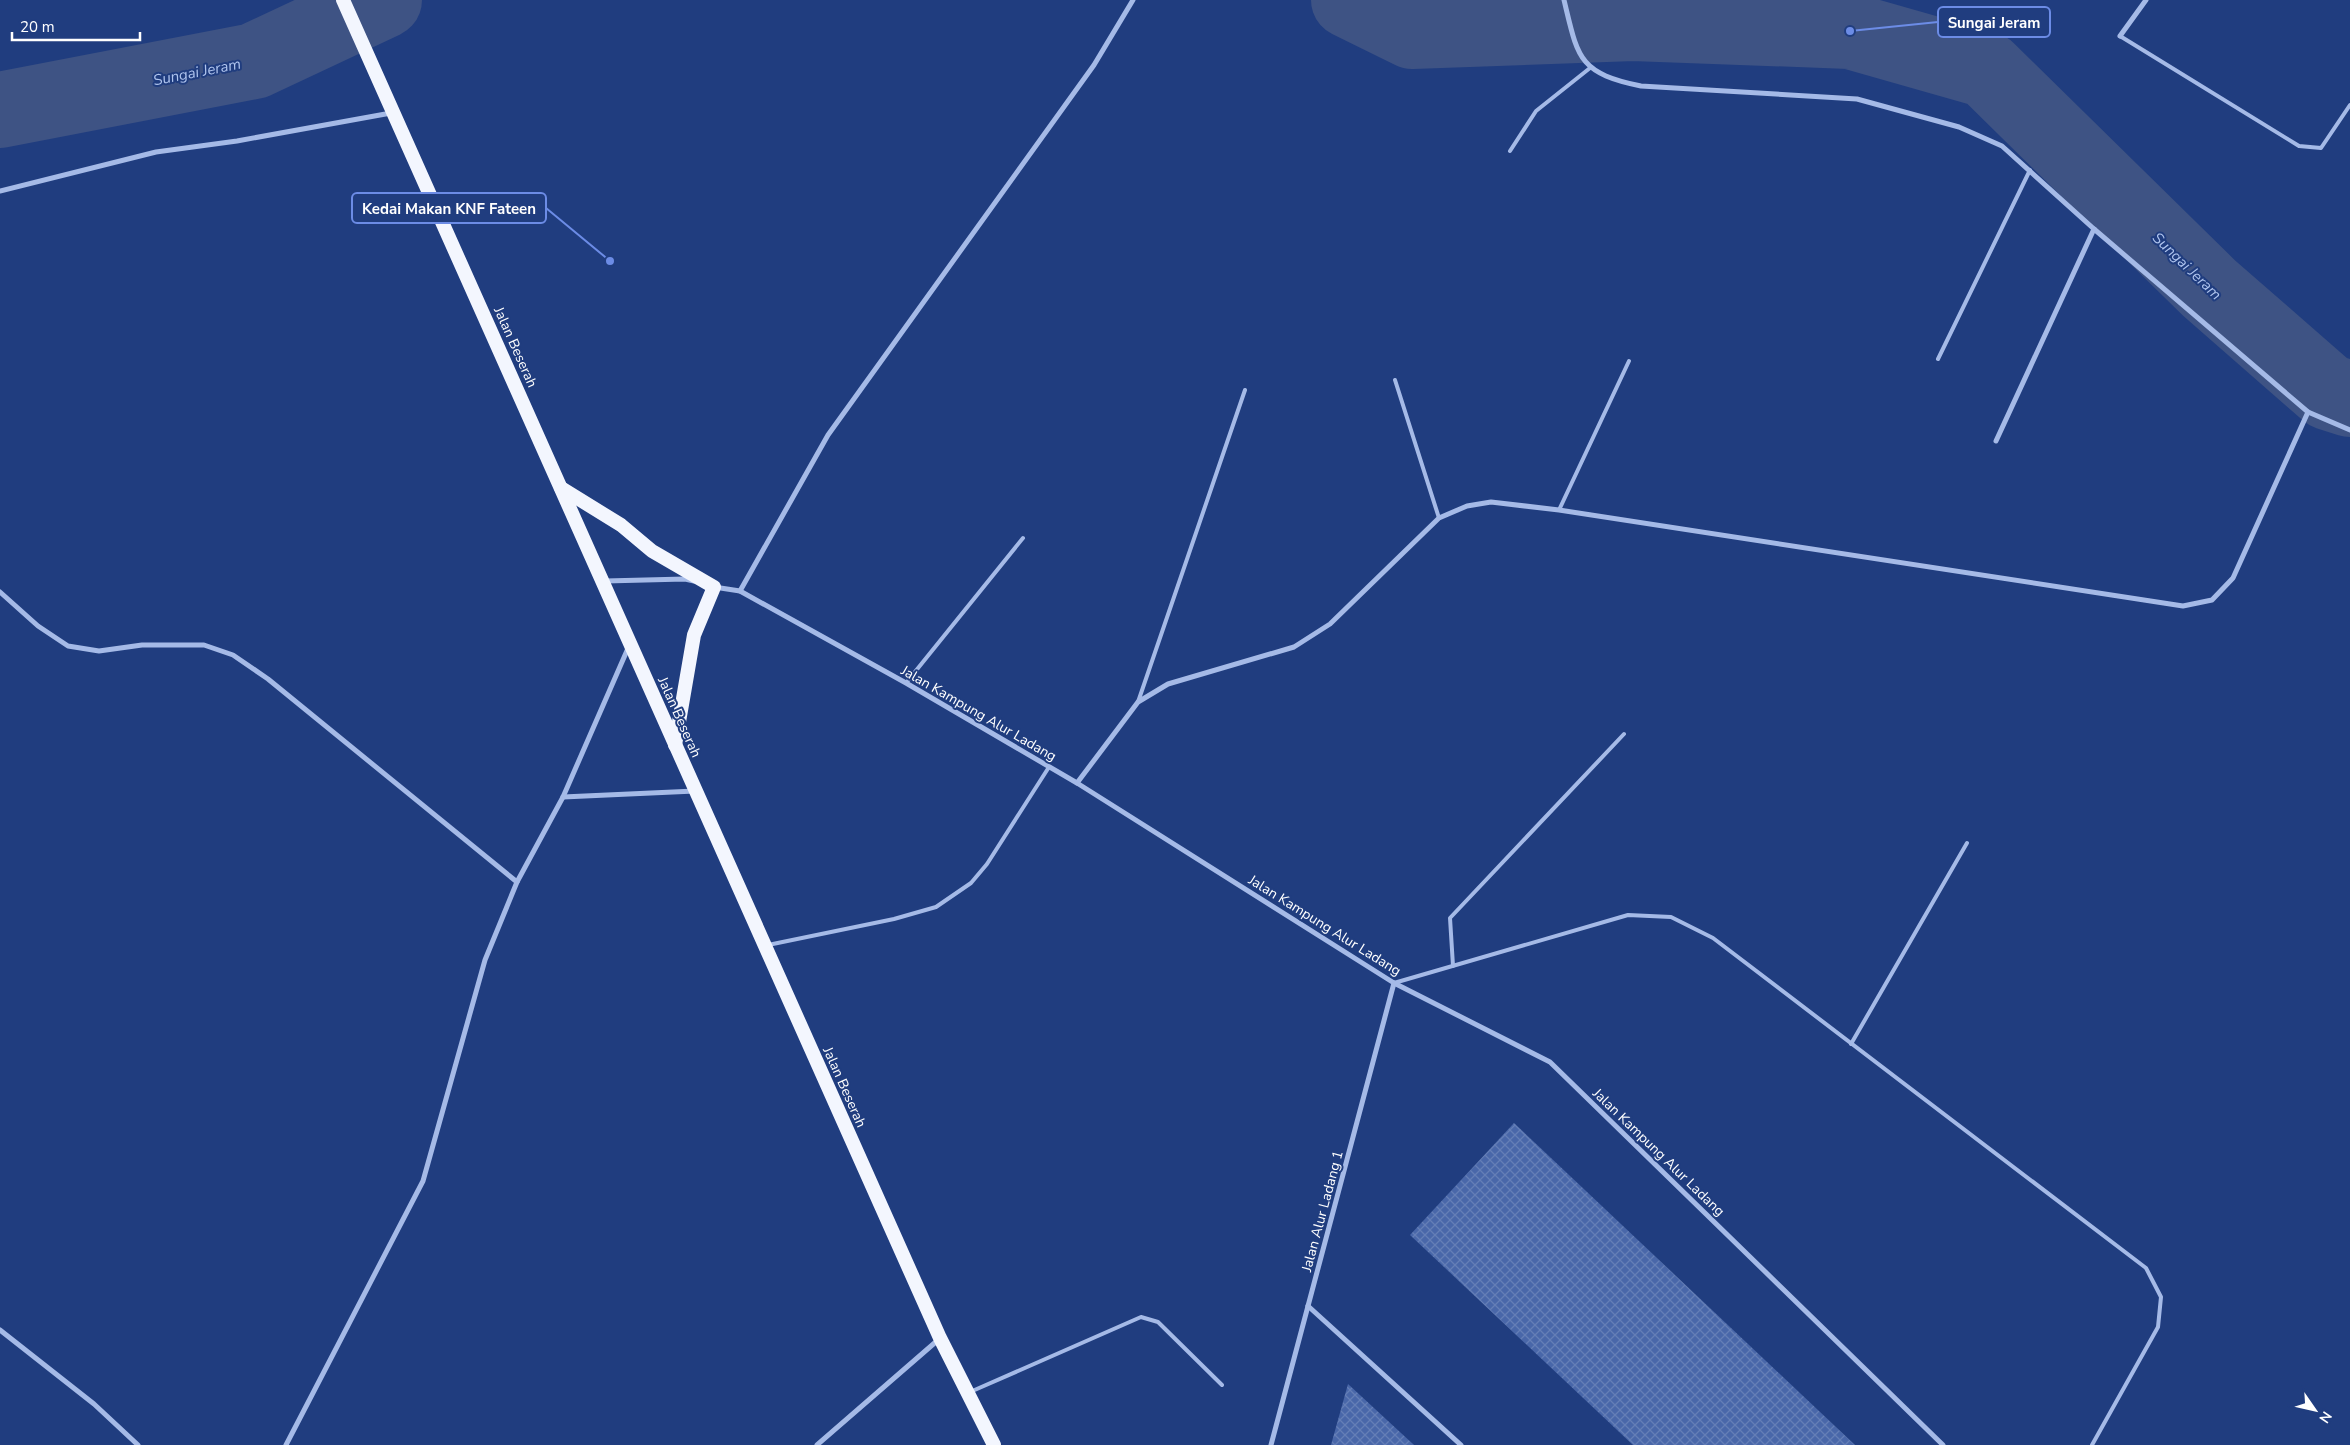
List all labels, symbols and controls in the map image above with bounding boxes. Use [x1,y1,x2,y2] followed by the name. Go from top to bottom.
[1938,7,2050,37] callout: Sungai Jeram
[12,10,140,42] scale bar
[1948,13,2040,33] text: Sungai Jeram
[20,17,55,37] text: 20 m
[151,54,243,90] water label: Sungai Jeram
[352,193,546,223] callout: Kedai Makan KNF Fateen
[362,199,536,219] text: Kedai Makan KNF Fateen
[2148,228,2226,304] water label: Sungai Jeram
[489,303,542,391] street label: Jalan Beserah
[897,661,1060,766] street label: Jalan Kampung Alur Ladang
[653,673,706,761] street label: Jalan Beserah
[1244,870,1405,980] street label: Jalan Kampung Alur Ladang
[818,1043,871,1131] street label: Jalan Beserah
[1588,1084,1729,1221] street label: Jalan Kampung Alur Ladang
[1297,1148,1348,1275] street label: Jalan Alur Ladang 1
[2290,1385,2340,1435] north arrow
[2315,1407,2336,1427] text: N

